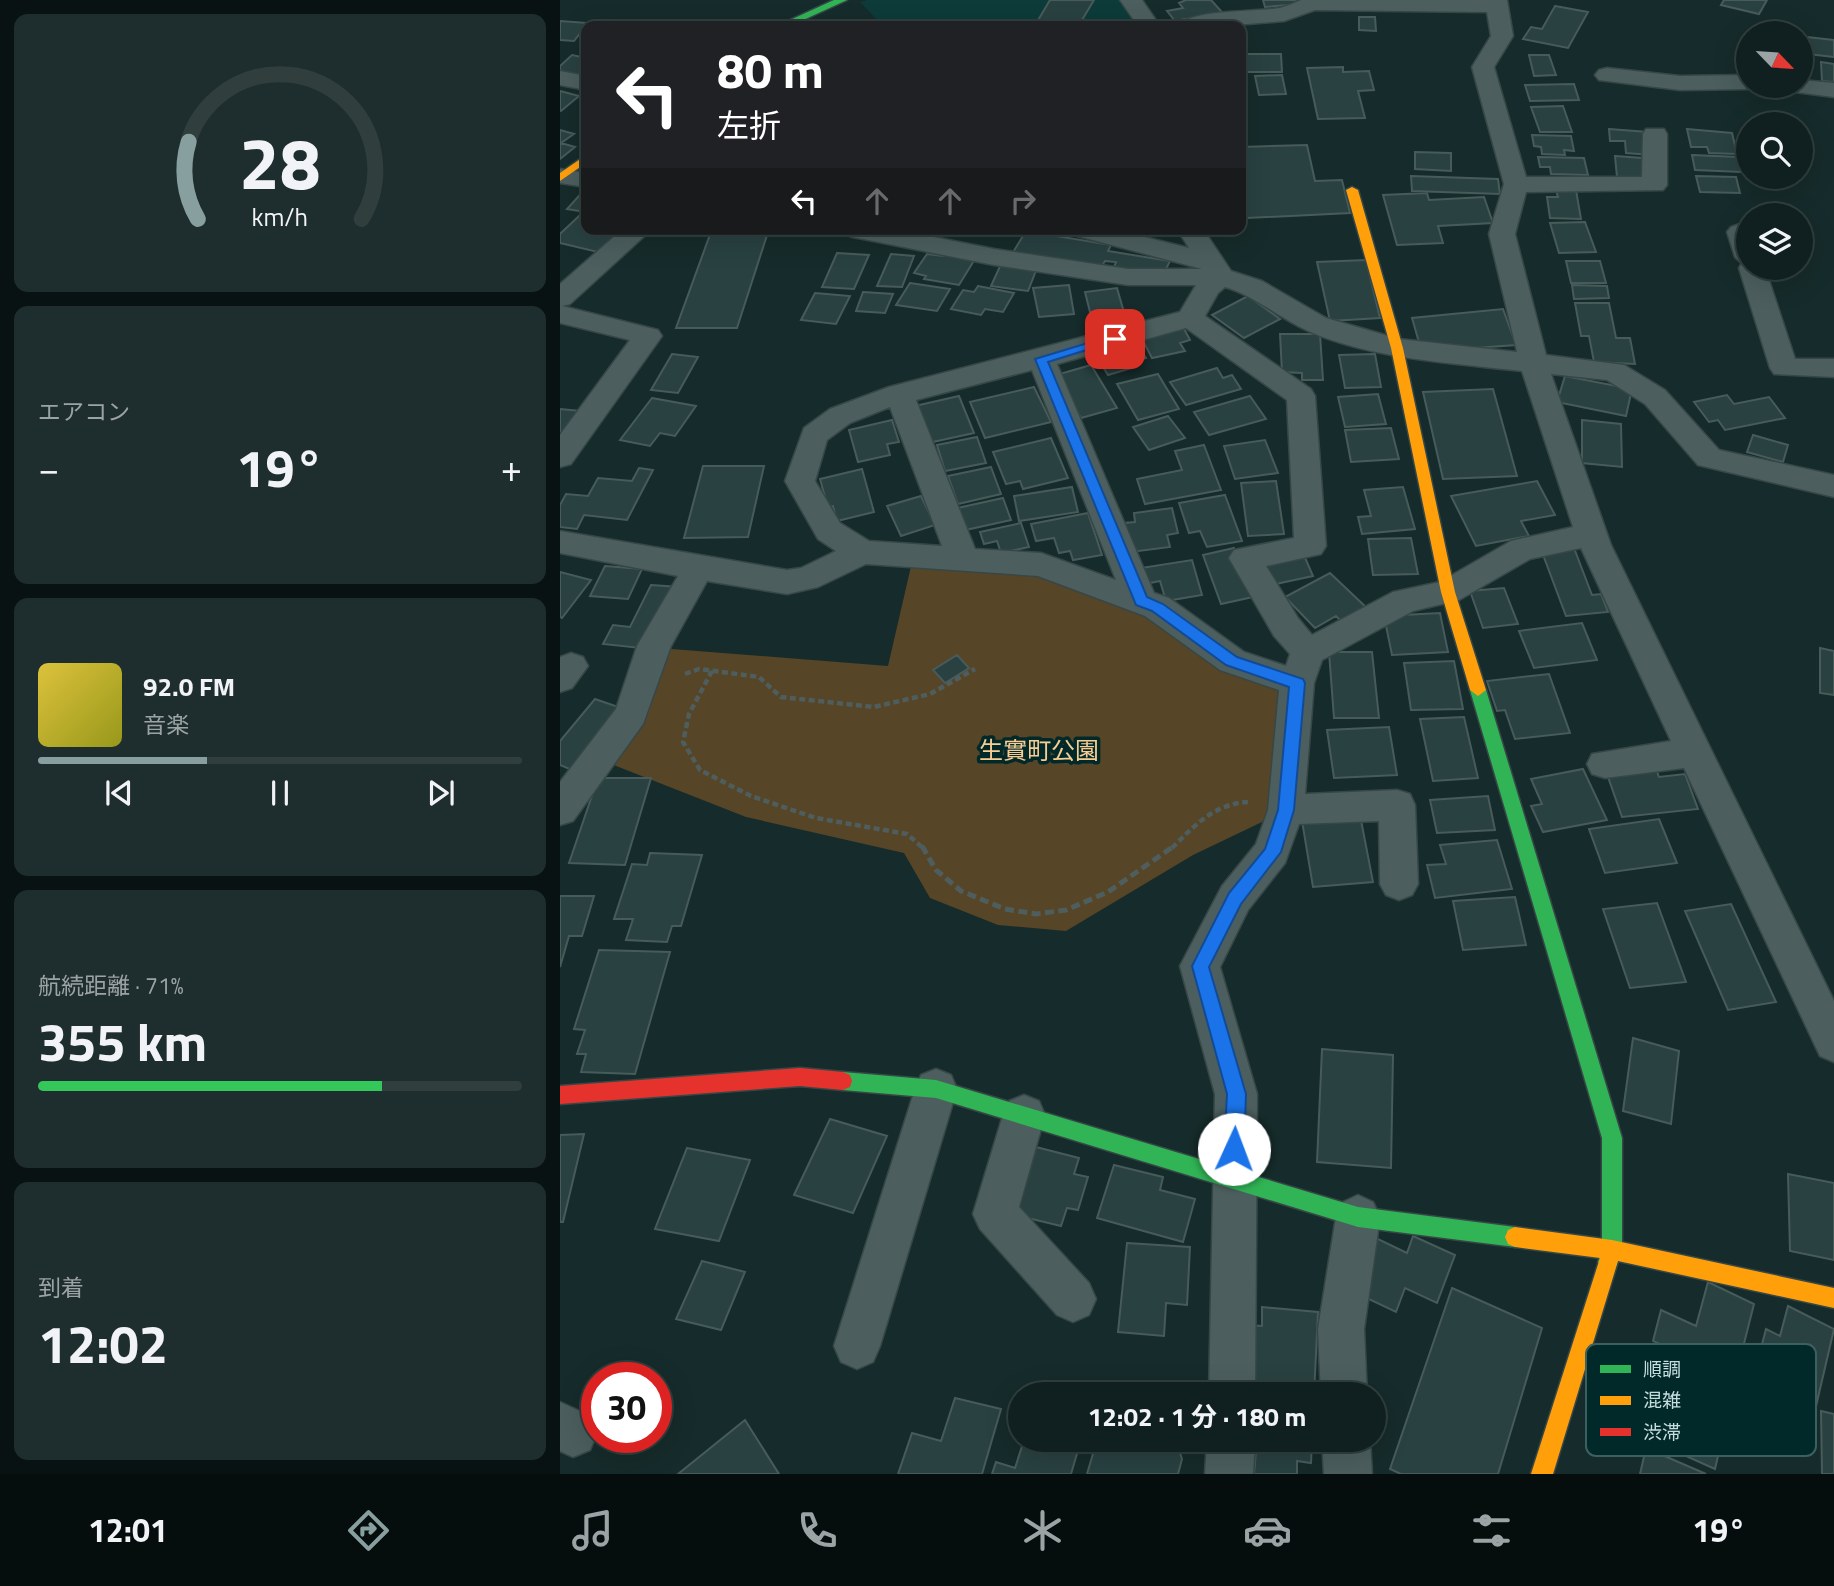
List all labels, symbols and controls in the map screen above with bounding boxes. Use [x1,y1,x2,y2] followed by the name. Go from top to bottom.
[1736,21,1813,98] north arrow
[1736,21,1813,280] map controls
[717,32,824,107] text: 80 m
[602,49,693,140] icon: left
[717,101,781,149] text: 左折
[239,107,321,217] text: 28
[1736,112,1813,189] button: search
[785,182,823,220] icon: left
[858,182,896,220] icon: ahead
[931,182,969,220] icon: ahead
[1004,182,1042,220] icon: right
[252,198,308,236] text: km/h
[1736,203,1813,280] button: layers
[1085,309,1145,369] pin
[1096,320,1134,358] icon: arrive
[38,394,130,429] text: エアコン
[236,428,324,507] text: 19°
[38,439,59,497] text: −
[501,439,522,497] text: +
[143,667,235,706] text: 92.0 FM
[143,707,189,742] text: 音楽
[979,732,1099,768] park label: 生實町公園
[100,774,138,812] icon: previous
[261,774,299,812] icon: pause
[422,774,460,812] icon: next
[38,968,184,1003] text: 航続距離 · 71%
[38,1002,207,1081] text: 355 km
[1197,1112,1271,1186] position arrow
[38,1270,84,1305] text: 到着
[38,1304,168,1383] text: 12:02
[1586,1344,1816,1456] legend
[1643,1354,1681,1383] text: 順調
[581,1362,672,1453] speed limit sign: 30
[1643,1385,1681,1414] text: 混雑
[1088,1397,1306,1436] text: 12:02 · 1 分 · 180 m
[1643,1417,1681,1446] text: 渋滞
[88,1506,168,1554] text: 12:01
[344,1506,393,1555] icon: directions
[568,1506,617,1555] icon: music
[793,1506,842,1555] icon: phone
[1018,1506,1067,1555] icon: climate
[1243,1506,1292,1555] icon: car
[1467,1506,1516,1555] icon: filters
[1692,1506,1746,1554] text: 19°

